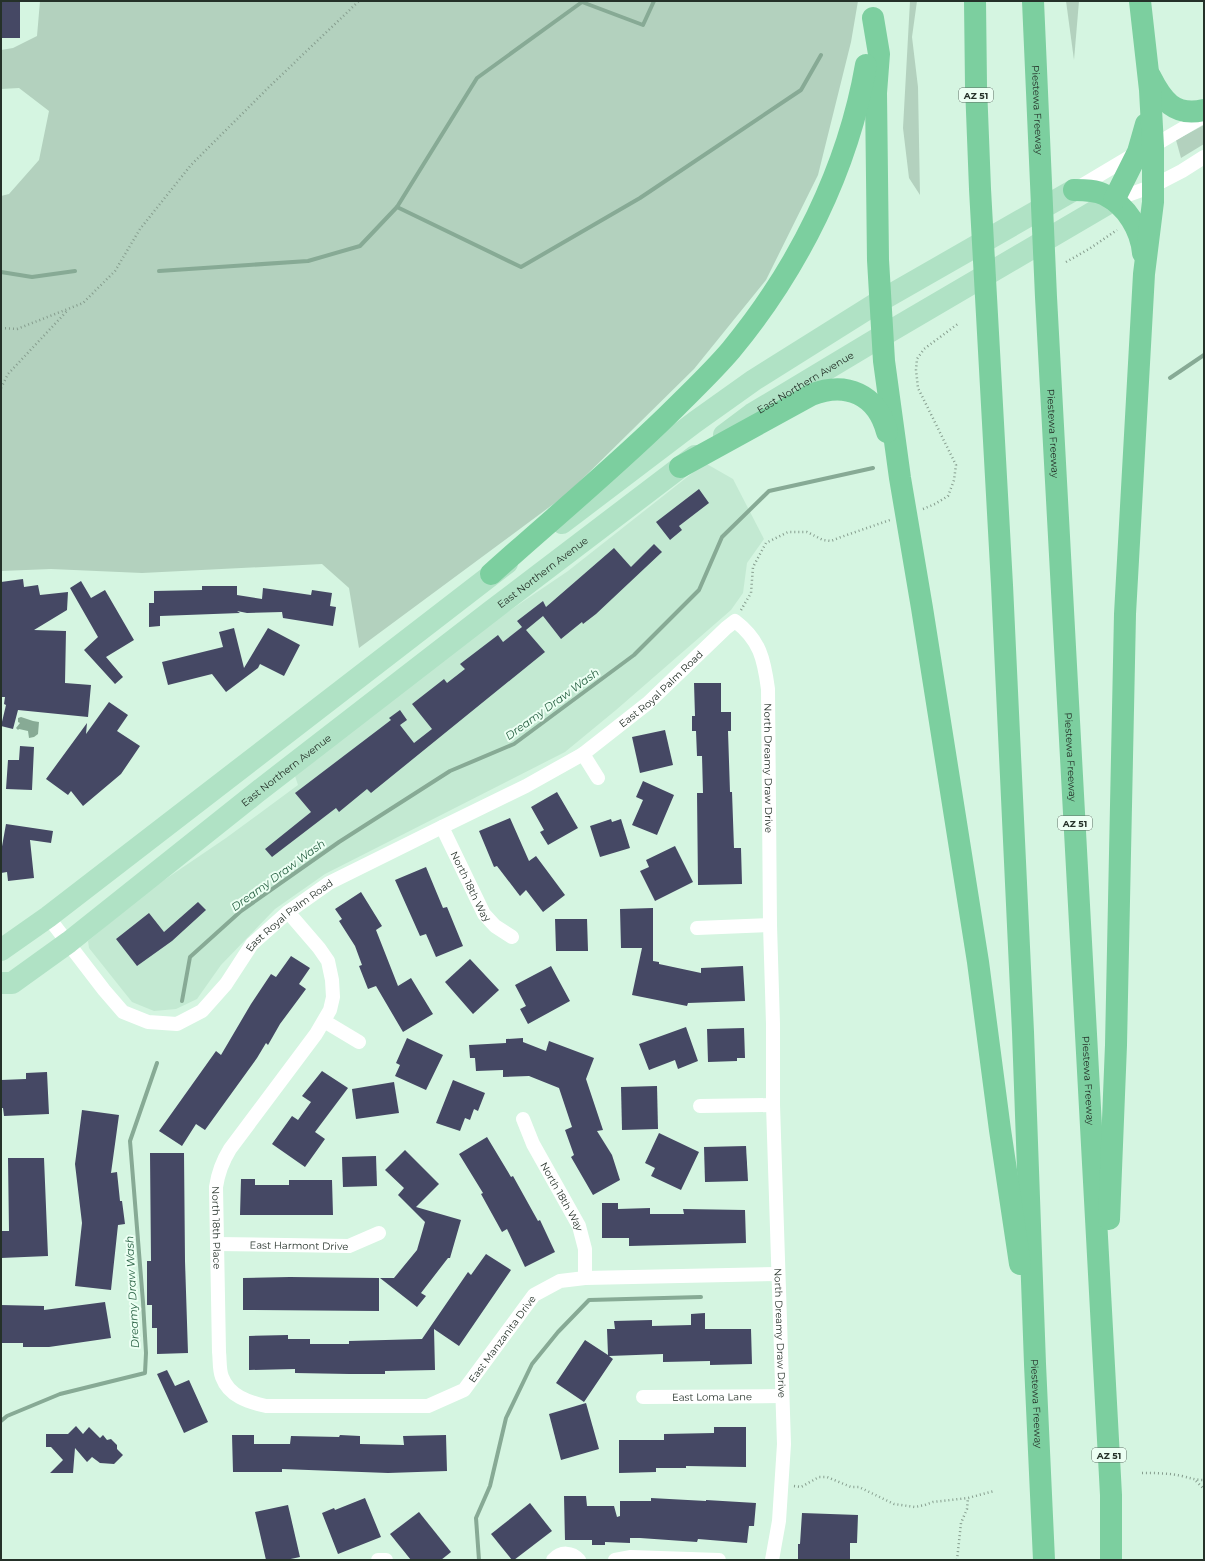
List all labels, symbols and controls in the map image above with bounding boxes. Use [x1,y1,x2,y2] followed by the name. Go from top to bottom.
[1029,65,1046,156] street label: Piestewa Freeway
[959,88,993,102] road number: AZ 51
[754,348,856,416] street label: East Northern Avenue
[1044,388,1062,479] street label: Piestewa Freeway
[494,533,590,611] street label: East Northern Avenue
[616,647,705,730] street label: East Royal Palm Road
[502,665,602,743] water label: Dreamy Draw Wash
[762,703,776,833] street label: North Dreamy Draw Drive
[1062,712,1080,803] street label: Piestewa Freeway
[238,731,334,809] street label: East Northern Avenue
[1058,816,1092,830] road number: AZ 51
[228,836,328,914] water label: Dreamy Draw Wash
[448,849,495,925] street label: North 18th Way
[242,876,335,954] street label: East Royal Palm Road
[1080,1035,1097,1126] street label: Piestewa Freeway
[538,1160,587,1233] street label: North 18th Way
[209,1186,224,1269] street label: North 18th Place
[122,1235,142,1349] water label: Dreamy Draw Wash
[250,1238,348,1252] street label: East Harmont Drive
[772,1268,789,1398] street label: North Dreamy Draw Drive
[465,1292,538,1385] street label: East Manzanita Drive
[1028,1359,1045,1449] street label: Piestewa Freeway
[672,1390,752,1403] street label: East Loma Lane
[1092,1448,1126,1462] road number: AZ 51

